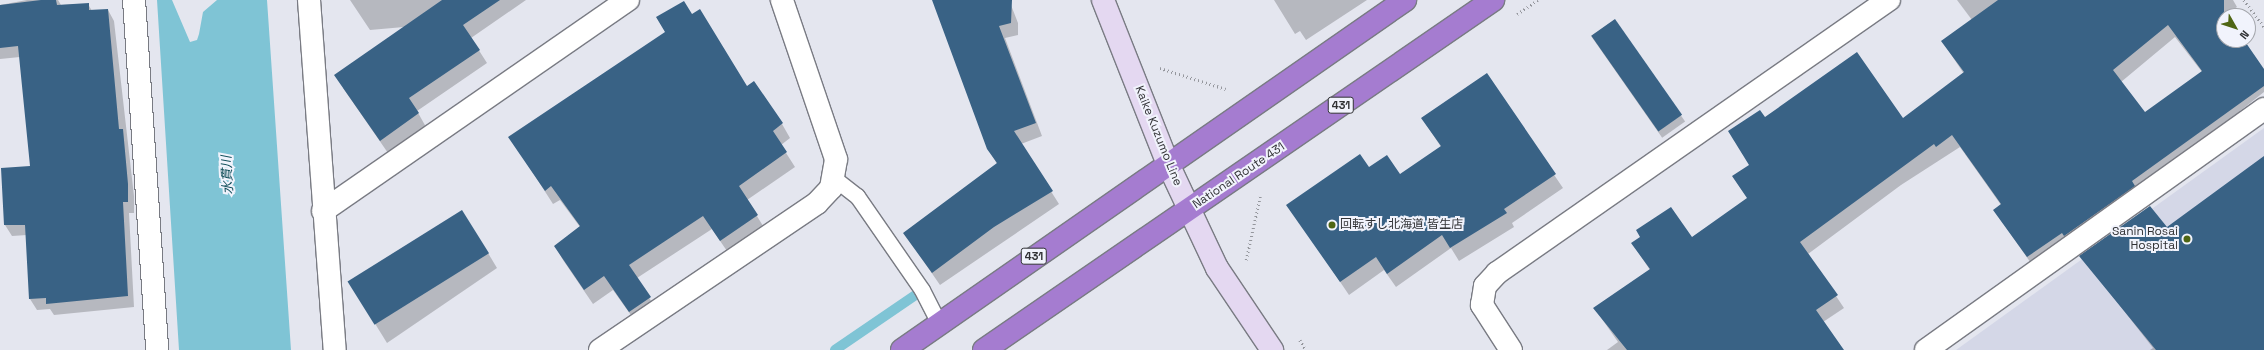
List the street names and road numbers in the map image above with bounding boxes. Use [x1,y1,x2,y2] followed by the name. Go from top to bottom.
[1131,84,1185,188] street label: Kaike Kuzumo Line
[1327,96,1355,114] road number: 431
[1190,140,1288,212] street label: National Route 431
[1020,247,1048,265] road number: 431

